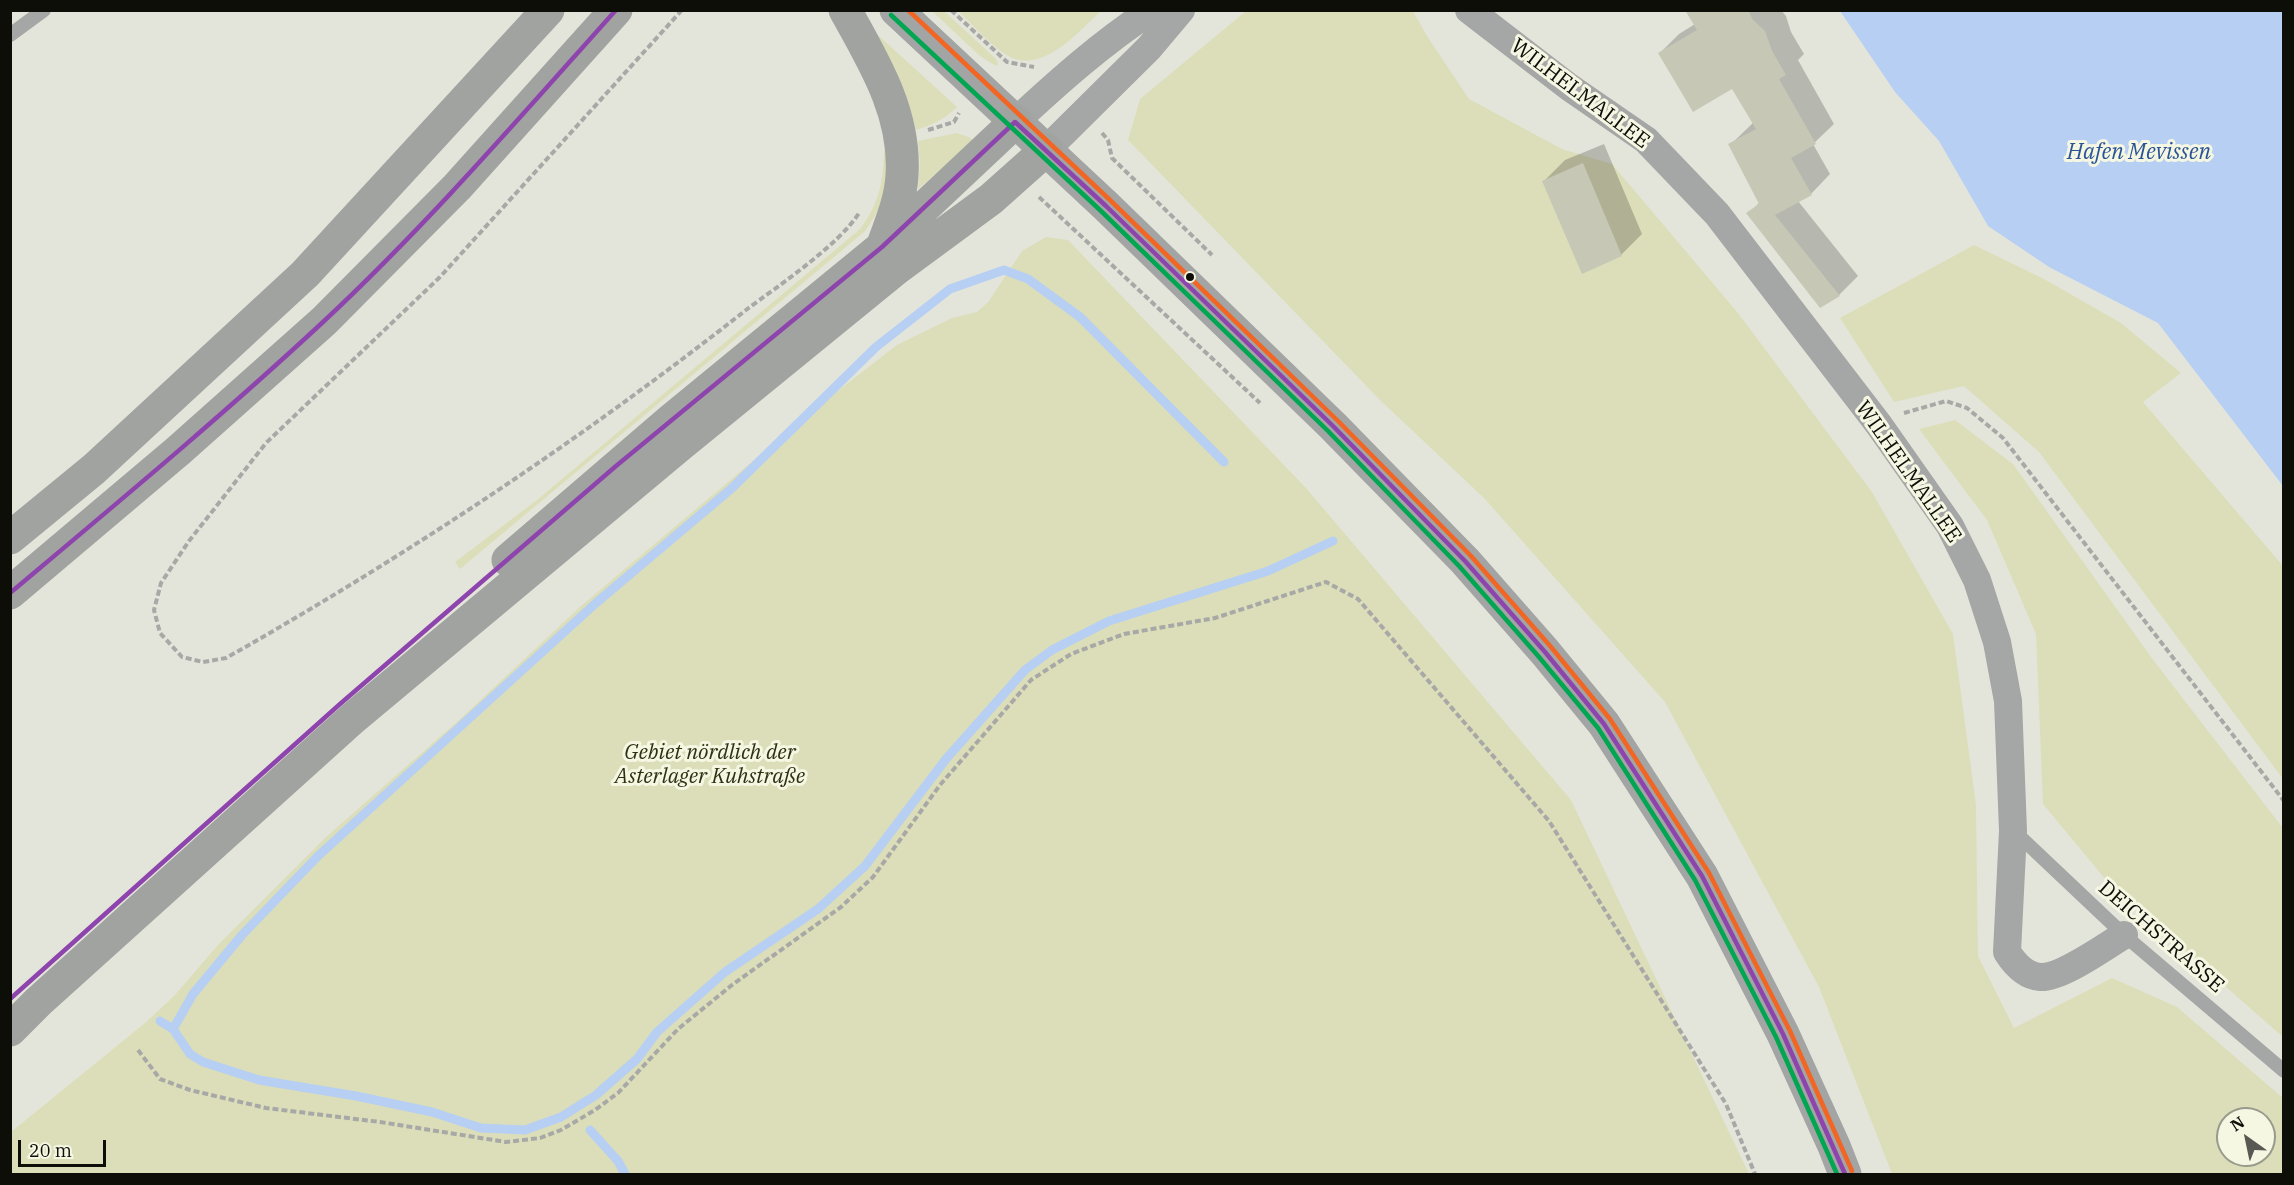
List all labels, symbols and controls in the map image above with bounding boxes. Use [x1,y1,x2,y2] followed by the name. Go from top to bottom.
[1506,34,1654,154] street label: WILHELMALLEE
[2067,140,2211,166] water label: Hafen Mevissen
[1184,271,1196,283] unlabelled marker
[1850,396,1966,548] street label: WILHELMALLEE
[615,740,805,790] park label: Gebiet nördlich der Asterlager Kuhstraße
[2093,876,2229,998] street label: DEICHSTRASSE
[2216,1107,2276,1167] north arrow
[2227,1112,2248,1135] text: N
[21,1128,110,1166] scale bar
[29,1139,72,1162] text: 20 m

